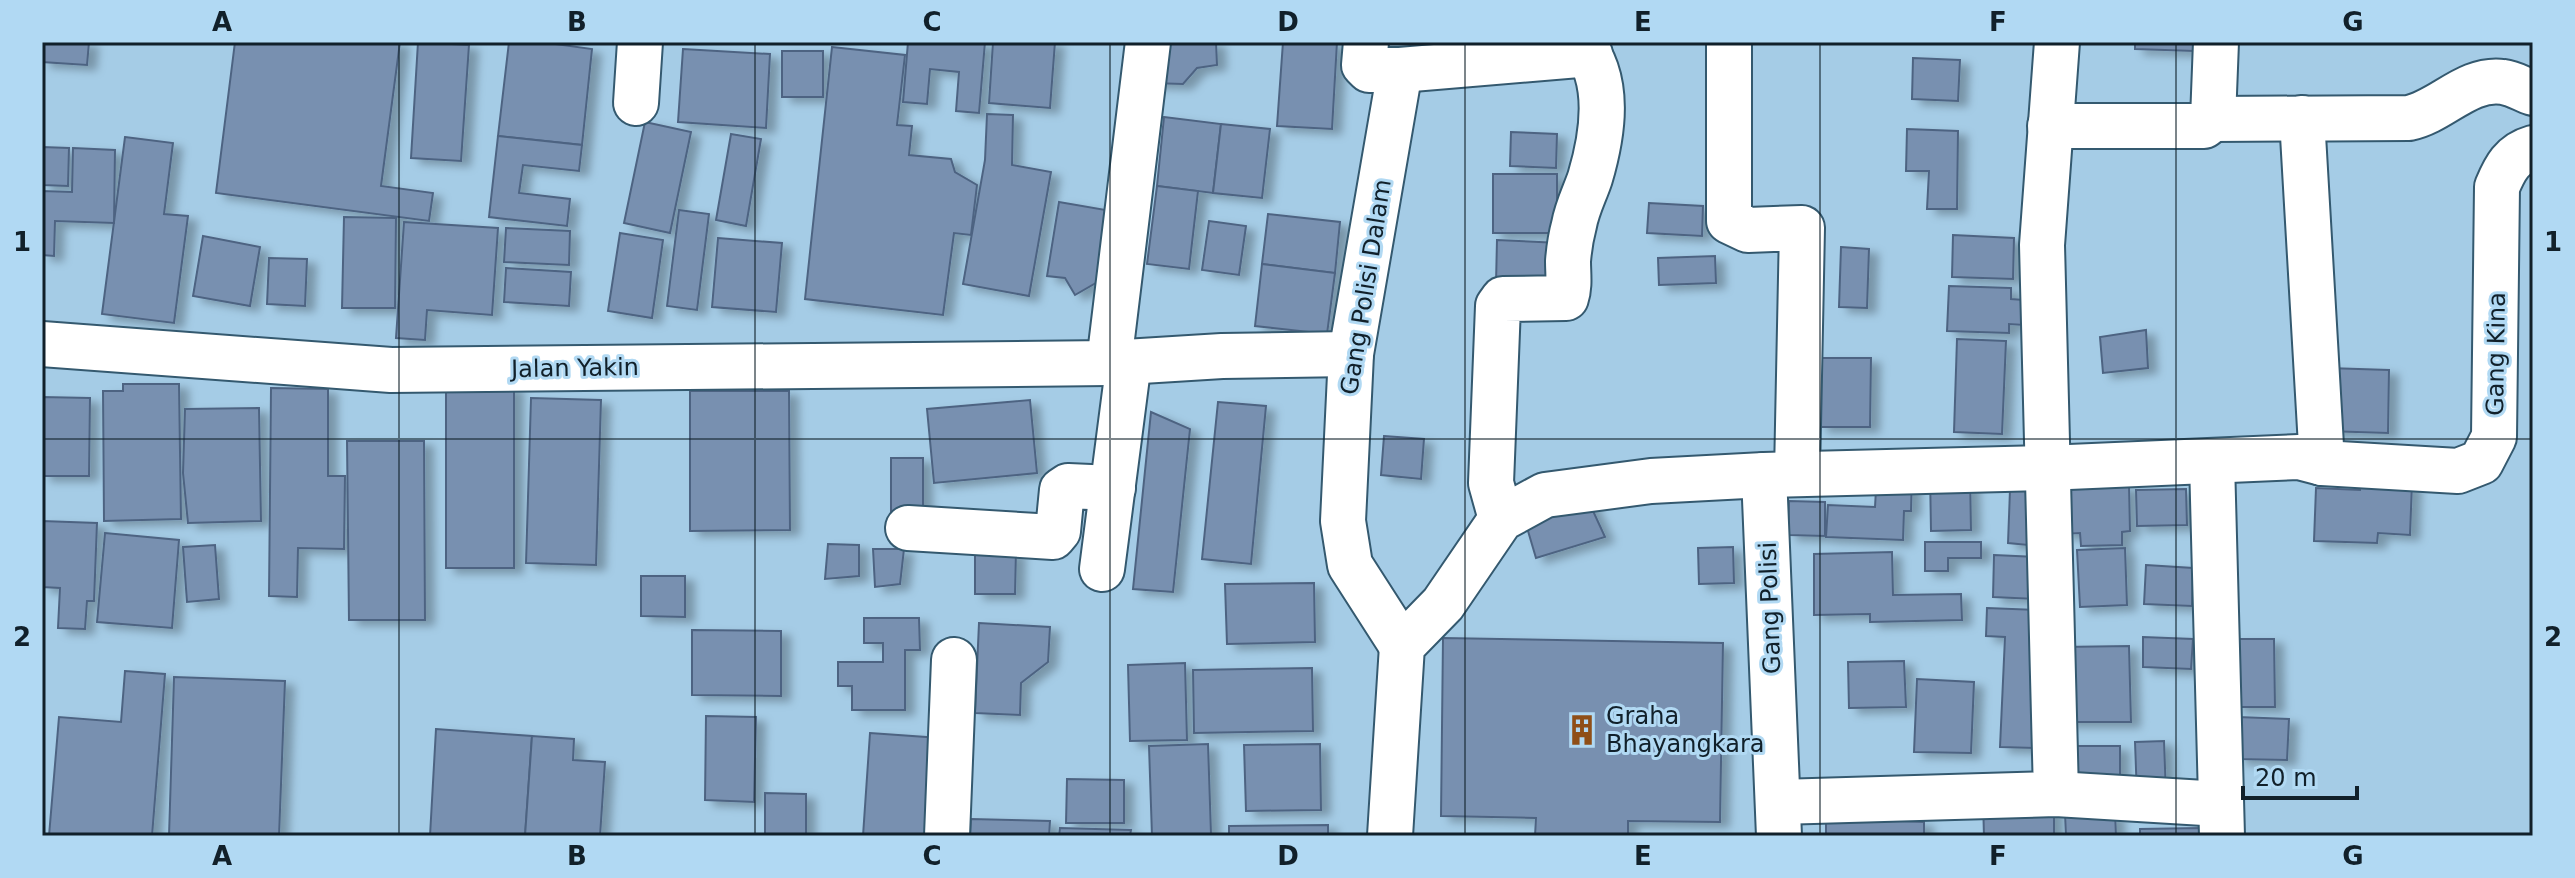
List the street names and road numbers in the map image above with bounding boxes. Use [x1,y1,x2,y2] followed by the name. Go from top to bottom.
[1335,177,1397,397] street label: Gang Polisi Dalam
[2481,292,2511,416] street label: Gang Kina
[509,353,639,383] street label: Jalan Yakin
[1754,541,1786,675] street label: Gang Polisi

